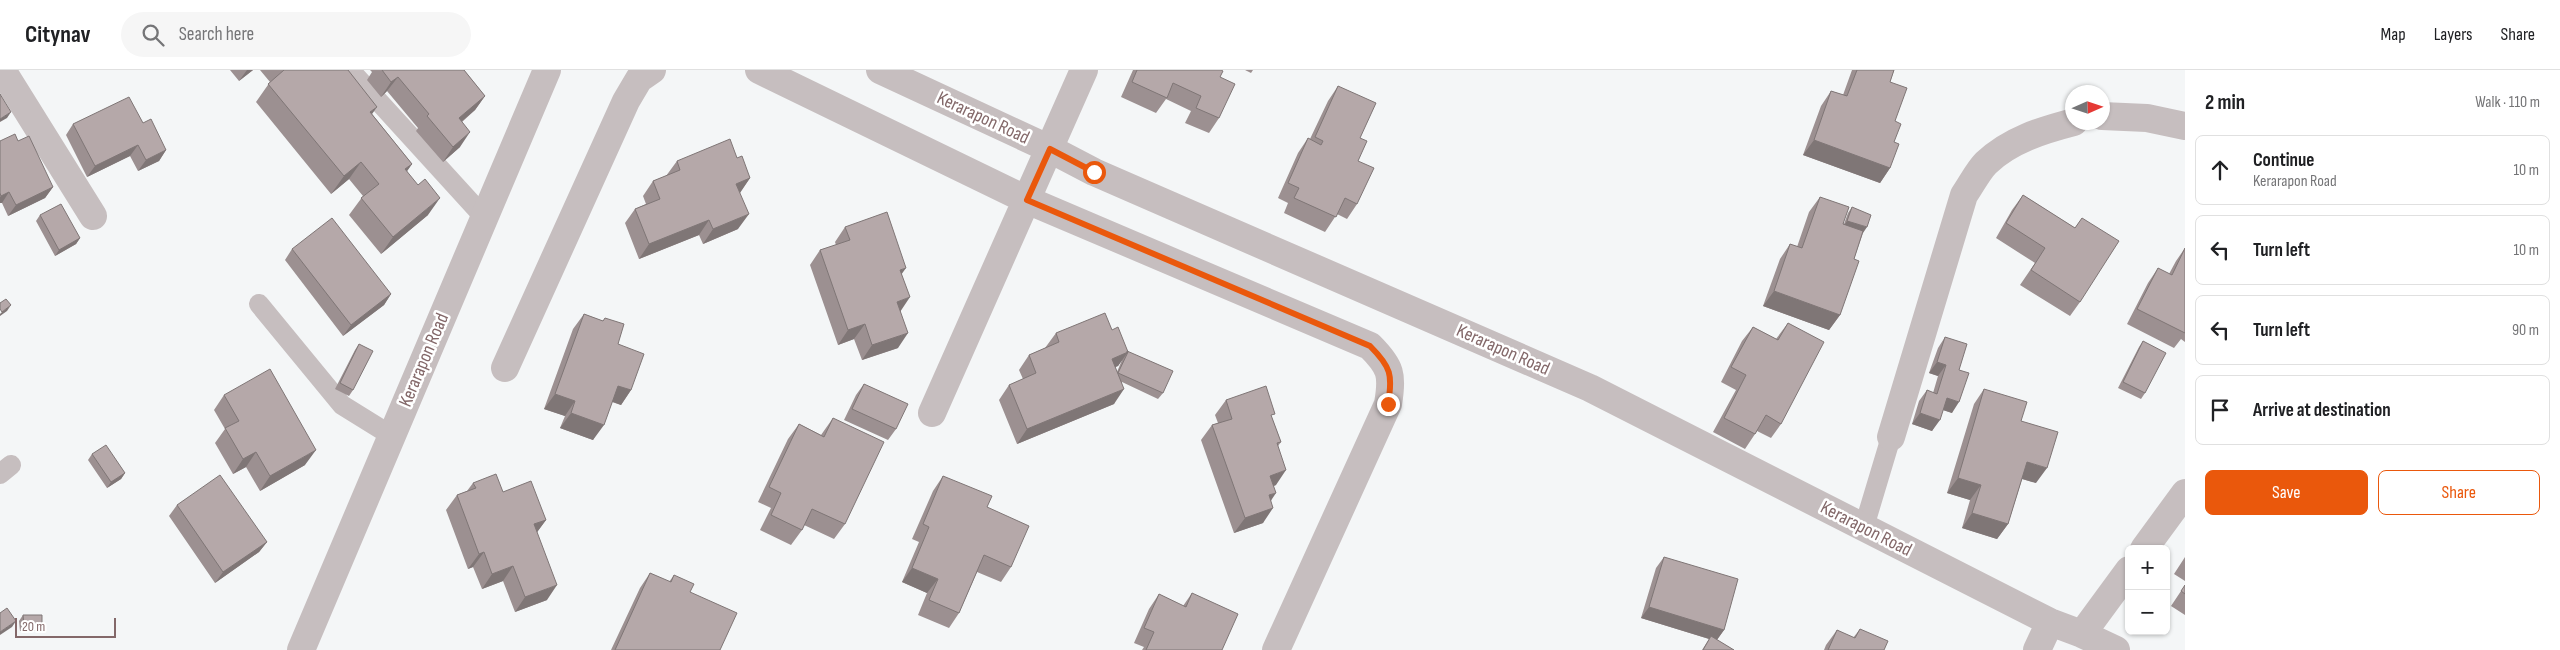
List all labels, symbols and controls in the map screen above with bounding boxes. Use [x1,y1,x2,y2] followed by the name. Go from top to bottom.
[121,12,471,57] search box
[25,20,91,49] text: Citynav
[139,21,167,49] icon: search
[179,23,254,46] text: Search here
[2381,24,2406,45] text: Map
[2434,24,2473,45] text: Layers
[2501,24,2535,45] text: Share
[2065,85,2110,130] north arrow
[933,87,1033,149] street label: Kerarapon Road
[2205,90,2245,115] text: 2 min
[2475,93,2540,112] text: Walk · 110 m
[2253,149,2314,172] text: Continue
[2206,156,2234,184] icon: ahead
[1083,161,1106,184] route start
[2513,161,2539,180] text: 10 m
[2253,172,2337,191] text: Kerarapon Road
[2206,236,2234,264] icon: left
[2253,239,2310,262] text: Turn left
[2513,241,2539,260] text: 10 m
[394,310,454,410] street label: Kerarapon Road
[2206,316,2234,344] icon: left
[1453,319,1553,381] street label: Kerarapon Road
[2253,319,2310,342] text: Turn left
[2512,321,2539,340] text: 90 m
[1377,393,1400,416] route end
[2206,396,2234,424] icon: arrive
[2253,399,2391,422] text: Arrive at destination
[2205,470,2368,515] button: Save
[2378,470,2540,515] button: Share
[1817,496,1915,562] street label: Kerarapon Road
[2125,545,2170,635] map controls
[2125,545,2170,590] button: +
[2125,590,2170,635] button: −
[15,615,116,638] scale bar
[22,618,45,635] text: 20 m

